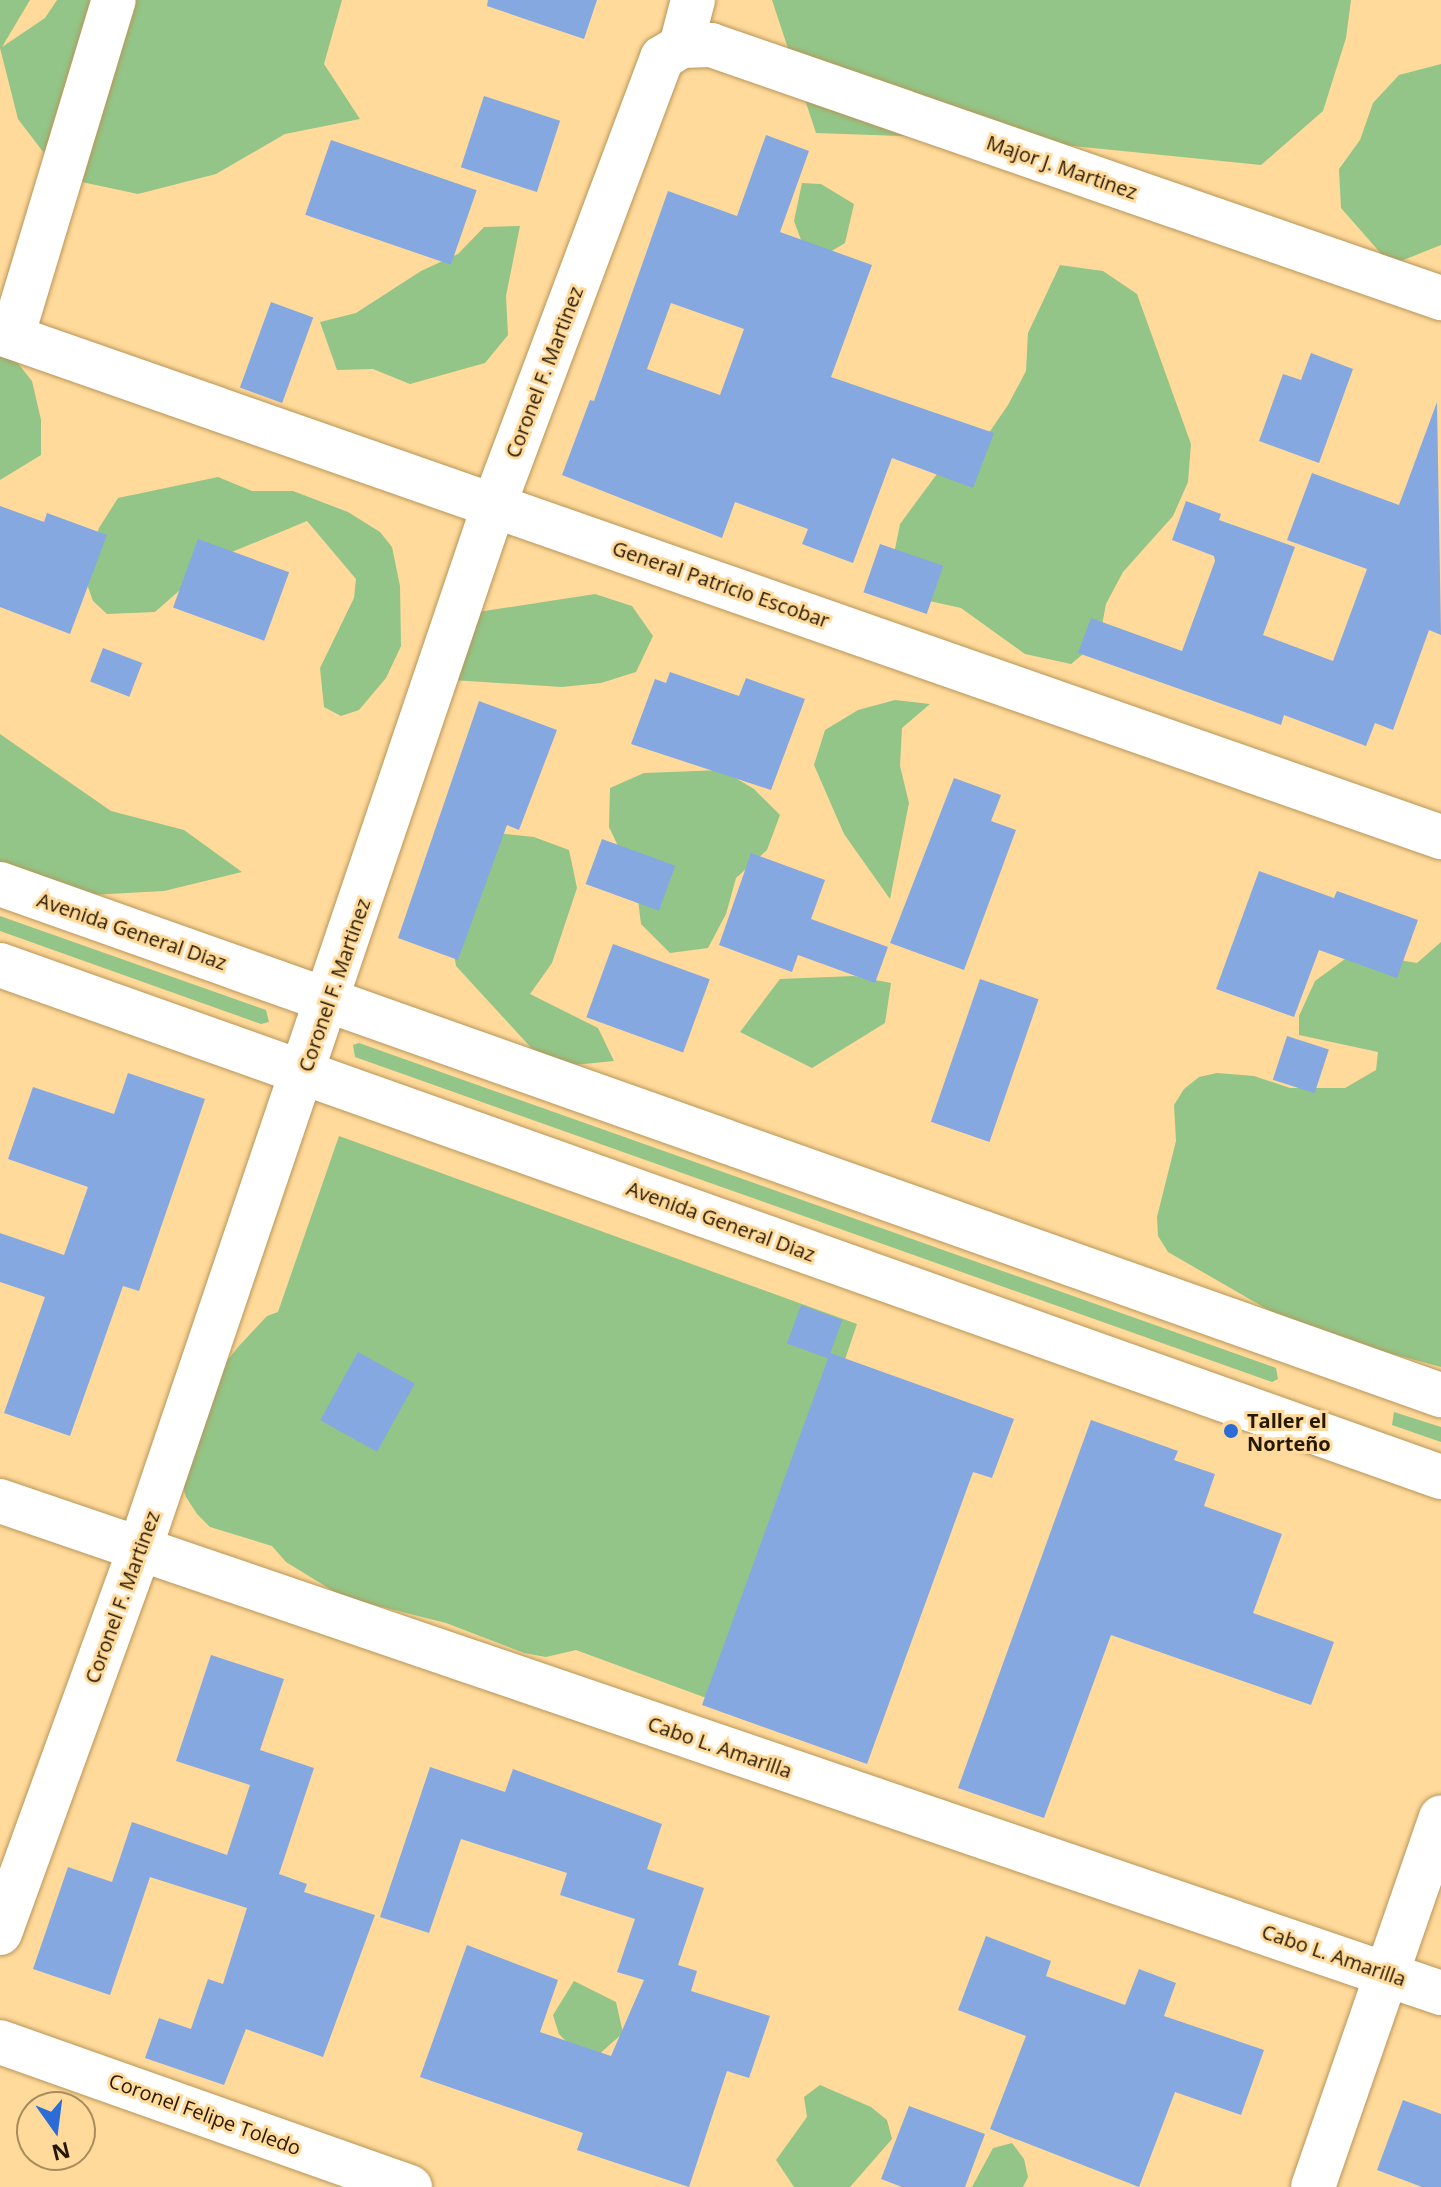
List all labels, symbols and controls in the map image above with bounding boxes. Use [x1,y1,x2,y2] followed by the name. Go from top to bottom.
[984,130,1140,204] street label: Major J. Martinez
[500,283,588,461] street label: Coronel F. Martinez
[609,536,833,632] street label: General Patricio Escobar
[34,887,230,975] street label: Avenida General Diaz
[293,895,375,1075] street label: Coronel F. Martinez
[624,1176,818,1266] street label: Avenida General Diaz
[1247,1408,1331,1455] place label: Taller el Norteño
[1222,1422,1240,1440] marker: Taller el Norteño
[80,1508,164,1686] street label: Coronel F. Martinez
[645,1711,795,1783] street label: Cabo L. Amarilla
[1259,1919,1409,1991] street label: Cabo L. Amarilla
[106,2068,304,2160] street label: Coronel Felipe Toledo
[16,2091,96,2171] north arrow
[49,2136,74,2169] text: N

